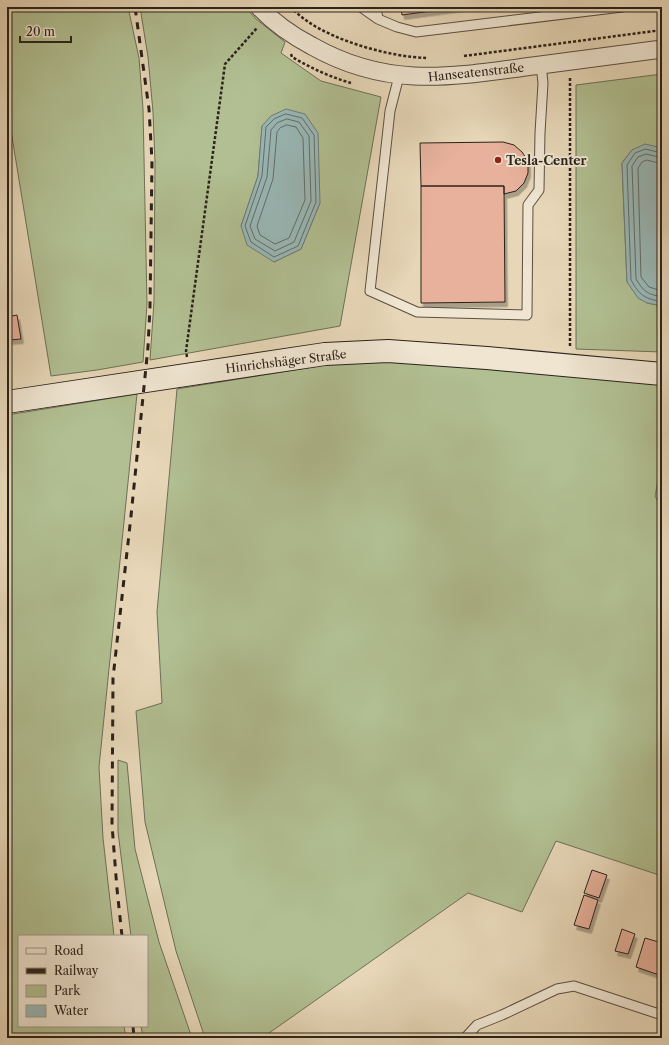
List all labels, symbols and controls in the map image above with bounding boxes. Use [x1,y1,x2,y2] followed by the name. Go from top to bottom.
[20,18,71,44] scale bar
[26,24,55,39] text: 20 m
[427,59,525,85] street label: Hanseatenstraße
[506,153,586,168] place label: Tesla-Center
[493,155,503,165] marker: Tesla-Center
[225,346,348,376] street label: Hinrichshäger Straße
[18,935,148,1027] legend
[54,943,84,958] text: Road
[54,963,99,978] text: Railway
[54,983,81,998] text: Park
[53,1003,88,1018] text: Water

